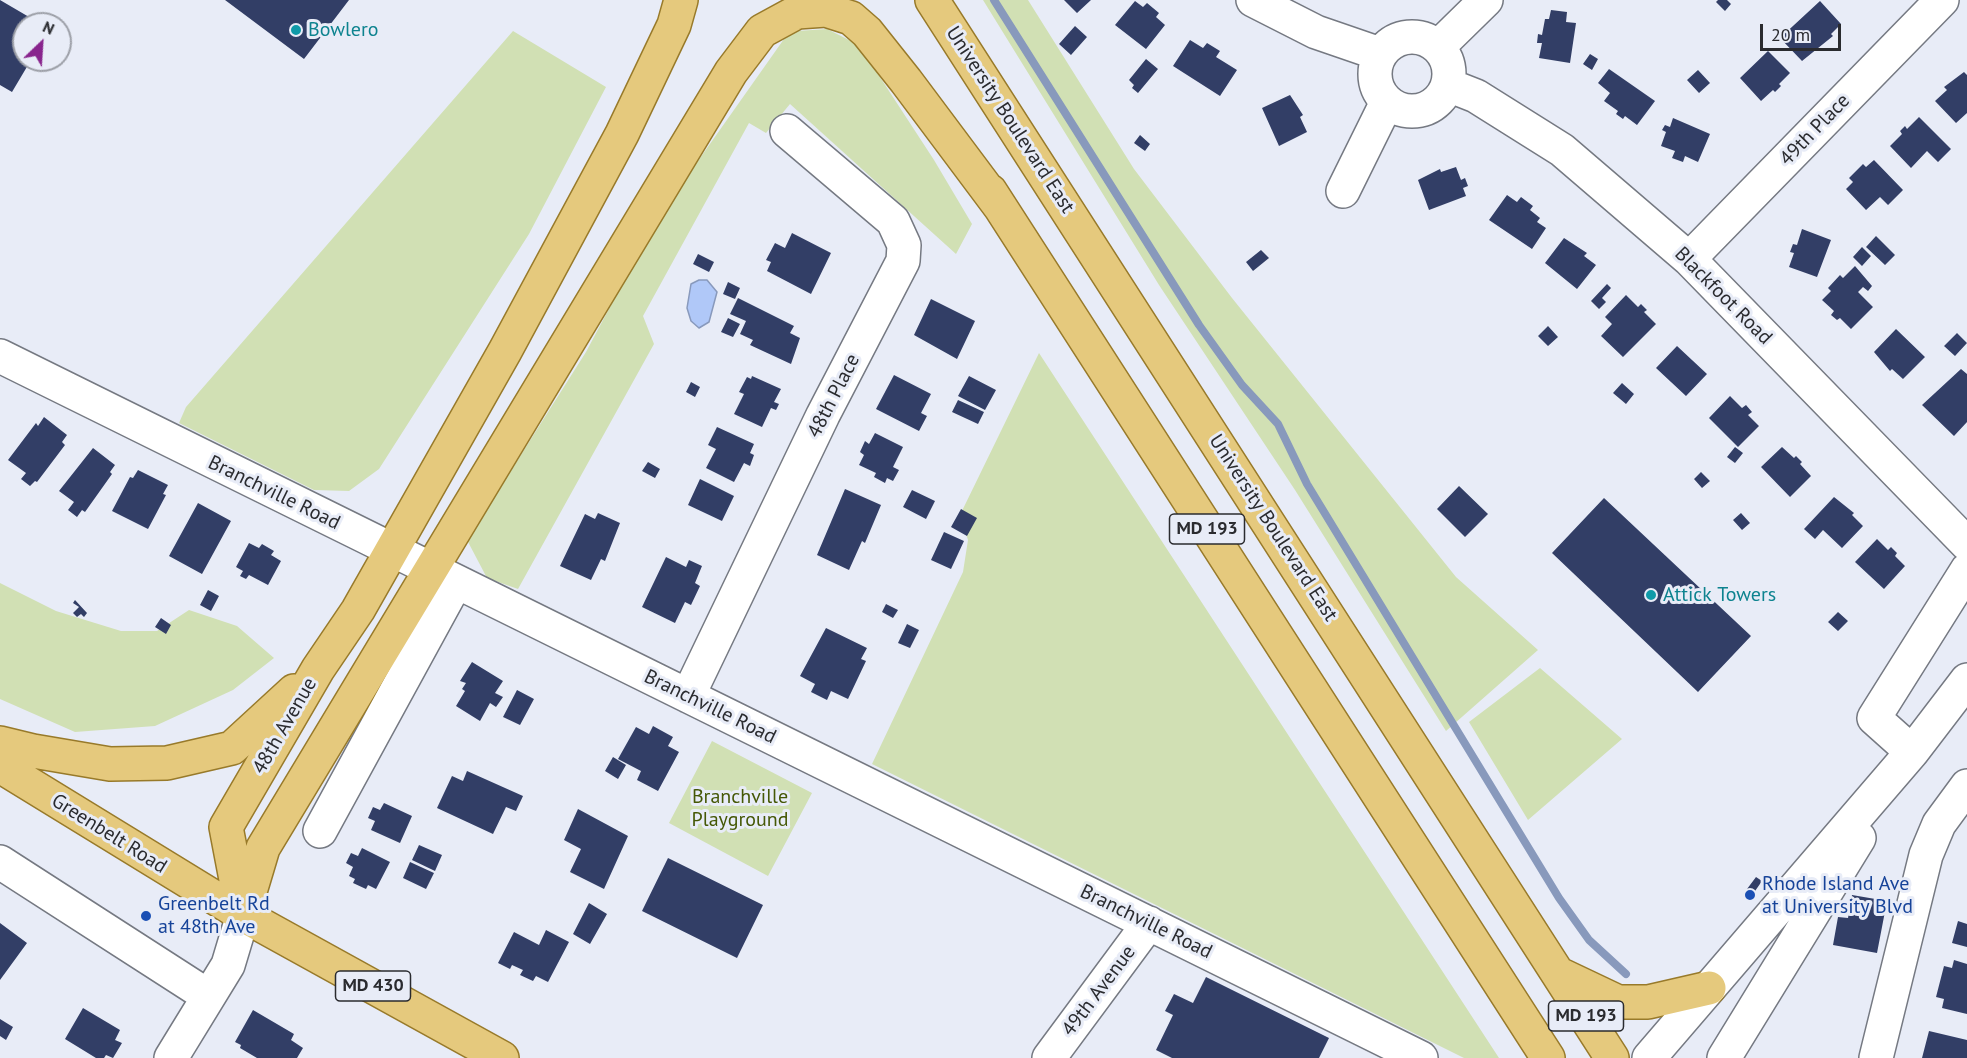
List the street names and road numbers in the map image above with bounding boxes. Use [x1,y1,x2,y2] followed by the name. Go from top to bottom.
[941,22,1079,218] street label: University Boulevard East
[1775,89,1855,171] street label: 49th Place
[1669,242,1777,350] street label: Blackfoot Road
[803,350,865,442] street label: 48th Place
[1204,430,1342,626] street label: University Boulevard East
[204,451,344,535] street label: Branchville Road
[1170,514,1244,544] road number: MD 193
[640,665,780,749] street label: Branchville Road
[248,674,322,778] street label: 48th Avenue
[47,789,171,879] street label: Greenbelt Road
[1076,880,1216,964] street label: Branchville Road
[1057,941,1141,1041] street label: 49th Avenue
[336,971,410,1001] road number: MD 430
[1548,1001,1624,1031] road number: MD 193

